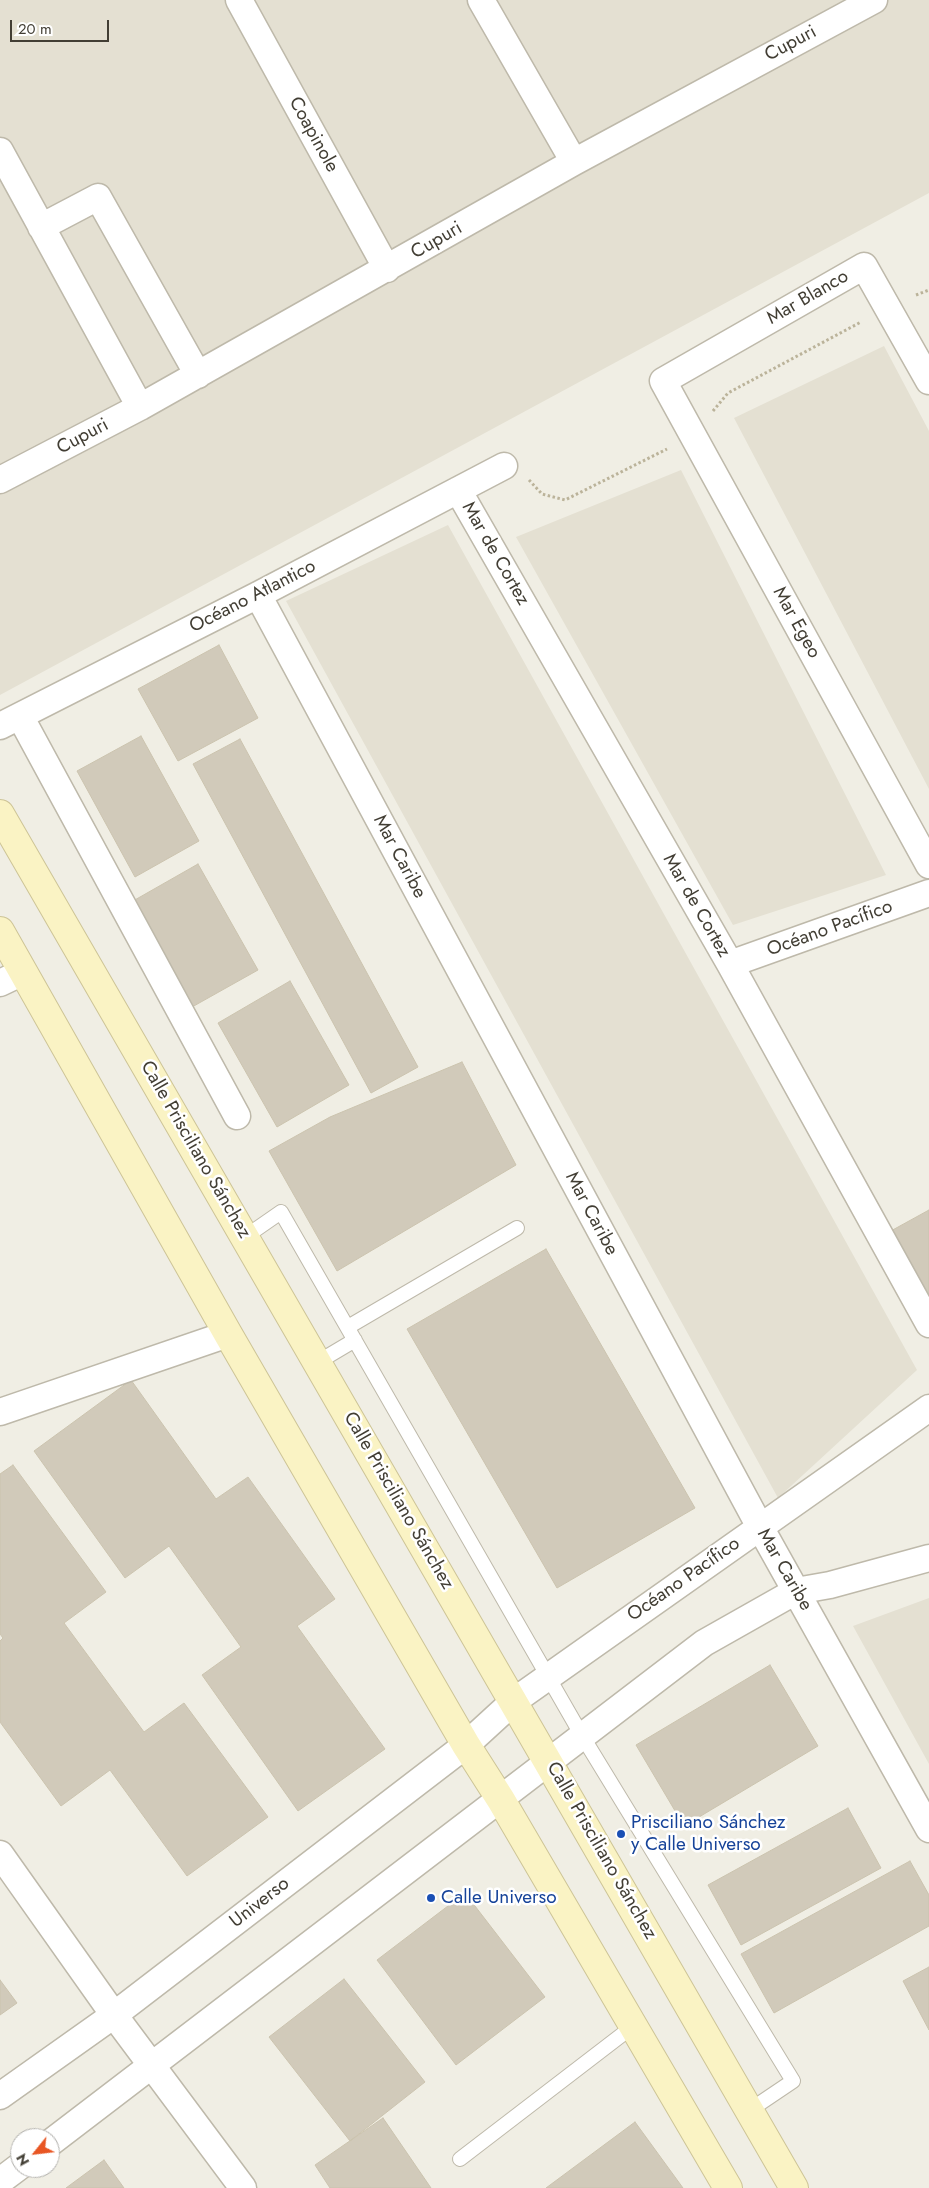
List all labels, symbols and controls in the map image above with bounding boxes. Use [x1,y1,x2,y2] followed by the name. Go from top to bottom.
[12,10,111,42] scale bar
[18,18,52,40] text: 20 m
[761,21,821,67] street label: Cupuri
[283,93,343,177] street label: Coapinole
[407,217,467,265] street label: Cupuri
[763,266,853,330] street label: Mar Blanco
[53,414,113,460] street label: Cupuri
[456,498,534,610] street label: Mar de Cortez
[186,555,320,639] street label: Océano Atlantico
[767,583,825,663] street label: Mar Egeo
[368,811,430,903] street label: Mar Caribe
[657,850,735,962] street label: Mar de Cortez
[764,896,896,962] street label: Océano Pacífico
[135,1057,255,1243] street label: Calle Prisciliano Sánchez
[560,1168,622,1260] street label: Mar Caribe
[338,1408,458,1594] street label: Calle Prisciliano Sánchez
[751,1525,817,1615] street label: Mar Caribe
[623,1533,745,1627] street label: Océano Pacífico
[541,1758,661,1944] street label: Calle Prisciliano Sánchez
[631,1812,786,1856] place label: Prisciliano Sánchez y Calle Universo
[615,1828,627,1840] marker: Prisciliano Sánchez y Calle Universo
[226,1873,294,1933] street label: Universo
[441,1887,557,1909] place label: Calle Universo
[425,1892,437,1904] marker: Calle Universo
[10,2128,60,2178] north arrow
[11,2150,34,2170] text: N

